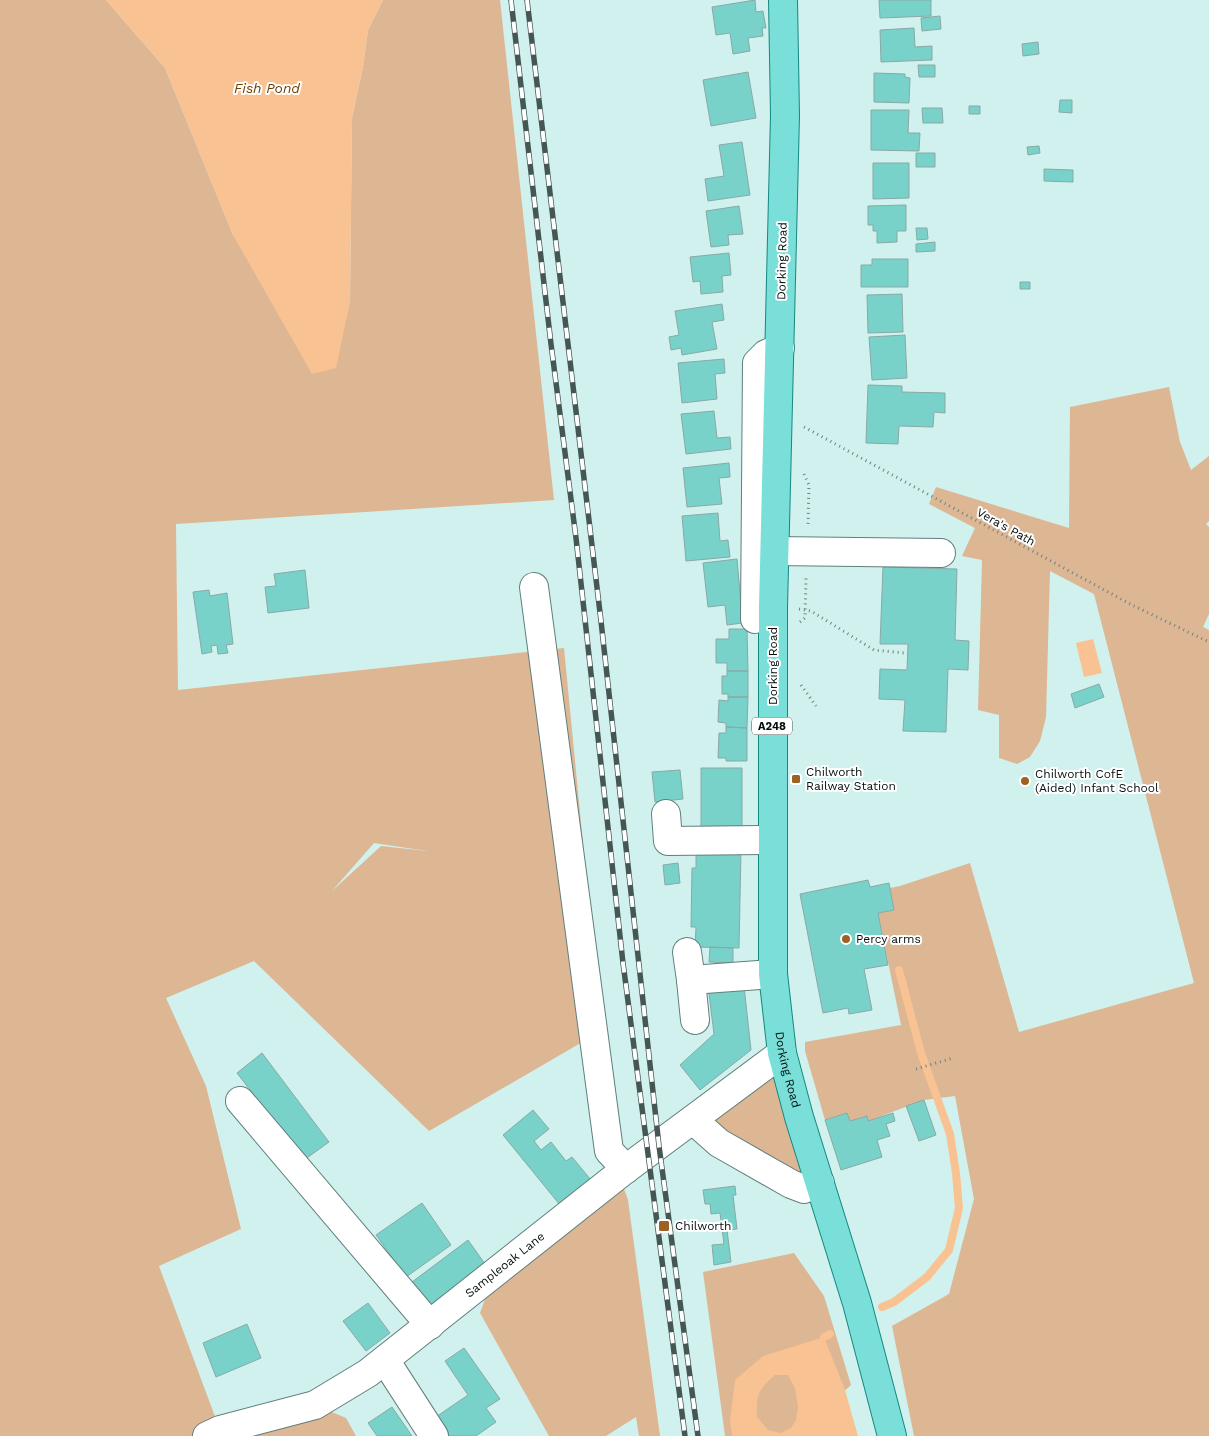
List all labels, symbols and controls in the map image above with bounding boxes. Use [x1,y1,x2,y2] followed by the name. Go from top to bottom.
[234,80,300,96] water label: Fish Pond
[774,222,790,300] street label: Dorking Road
[974,505,1038,549] street label: Vera's Path
[766,627,780,705] street label: Dorking Road
[752,718,792,734] road number: A248
[806,765,896,793] place label: Chilworth Railway Station
[1035,767,1159,795] place label: Chilworth CofE (Aided) Infant School
[790,773,802,785] marker: Chilworth Railway Station
[1019,775,1031,787] marker: Chilworth CofE (Aided) Infant School
[856,932,921,946] place label: Percy arms
[840,933,852,945] marker: Percy arms
[773,1031,803,1109] street label: Dorking Road
[657,1219,671,1233] marker: Chilworth
[675,1219,731,1233] place label: Chilworth
[463,1229,547,1300] street label: Sampleoak Lane

